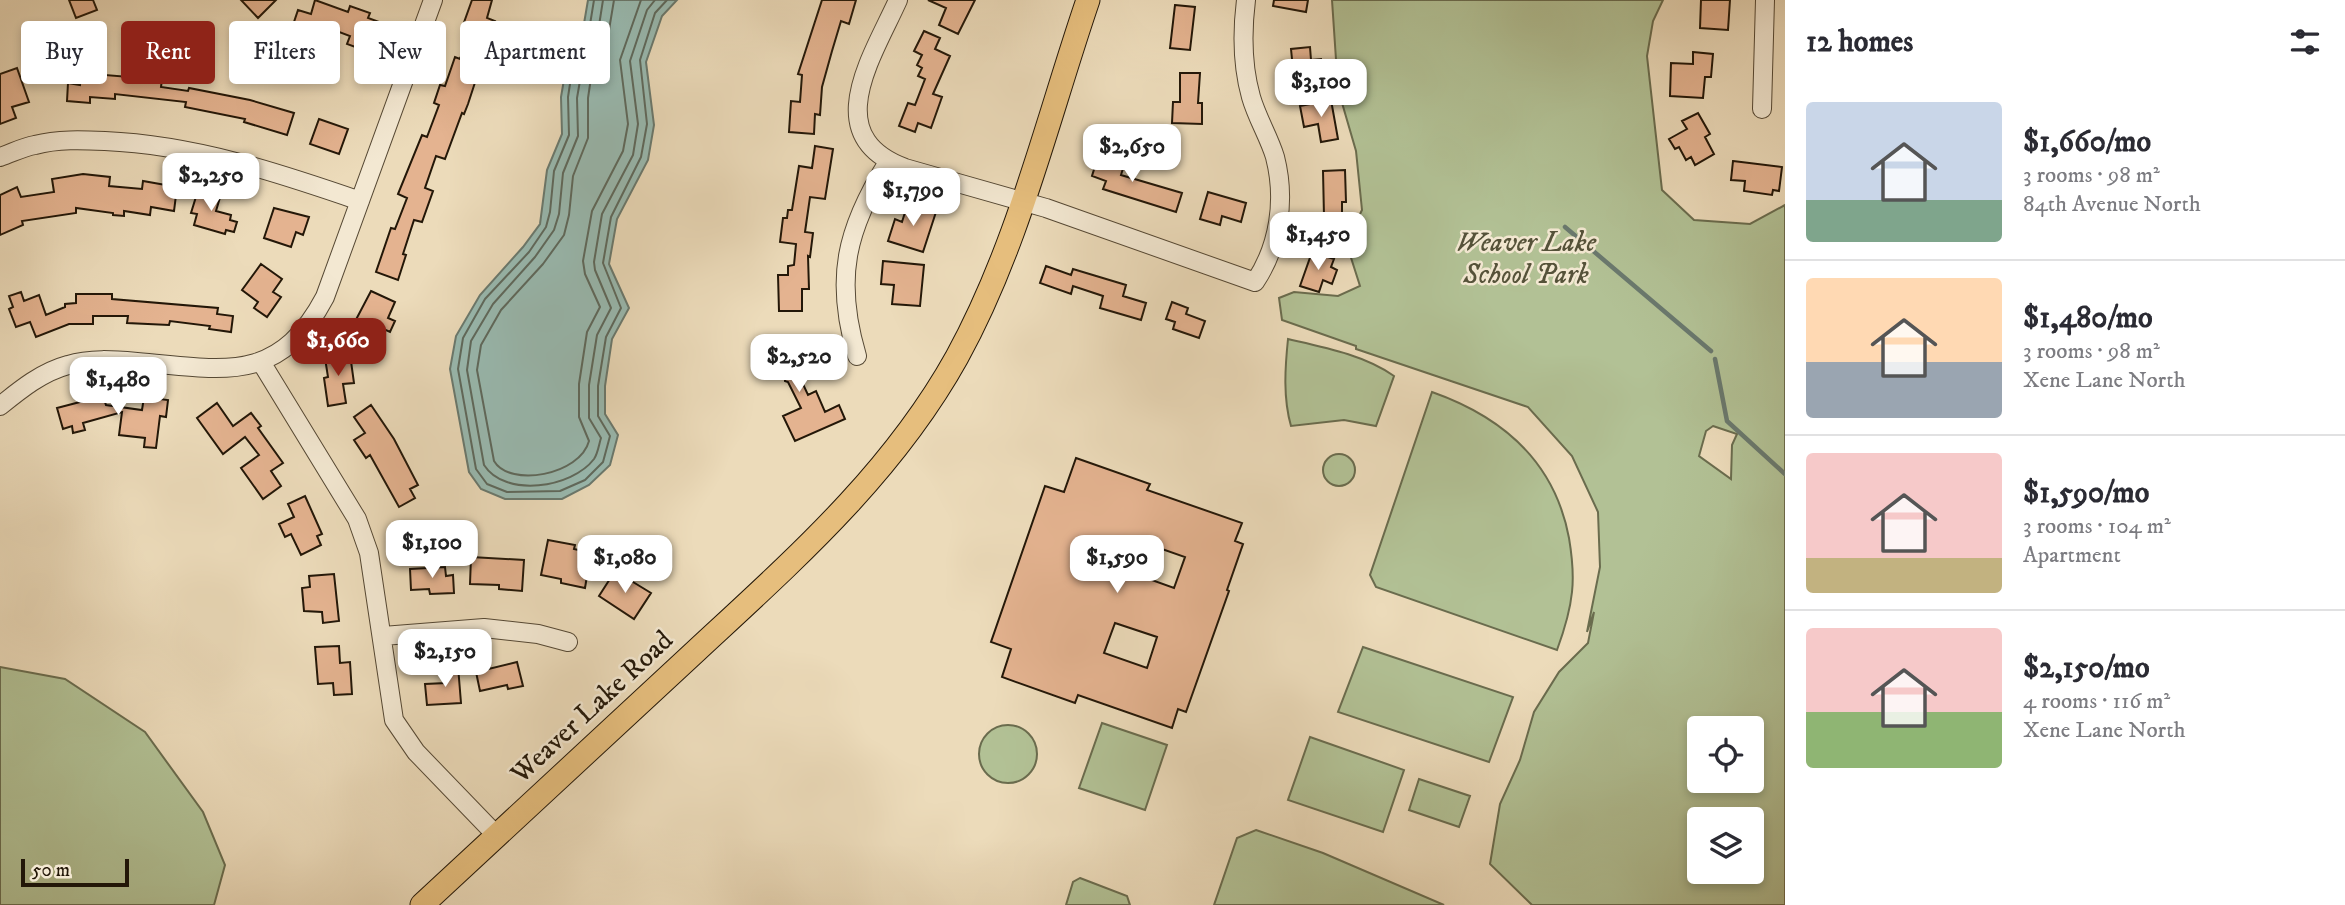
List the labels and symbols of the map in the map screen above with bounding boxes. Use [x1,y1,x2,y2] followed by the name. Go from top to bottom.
[1264,60,1378,119] pin: $3,100
[1075,124,1189,184] pin: $2,650
[154,154,268,213] pin: $2,250
[856,168,970,228] pin: $1,790
[1261,212,1375,272] pin: $1,450
[1456,225,1597,292] park label: Weaver Lake School Park
[281,318,395,378] pin: $1,660
[742,334,856,394] pin: $2,520
[61,358,175,417] pin: $1,480
[375,520,489,580] pin: $1,100
[568,536,682,595] pin: $1,080
[1060,536,1174,595] pin: $1,590
[503,623,680,792] street label: Weaver Lake Road
[388,630,502,689] pin: $2,150
[21,856,130,888] scale bar

